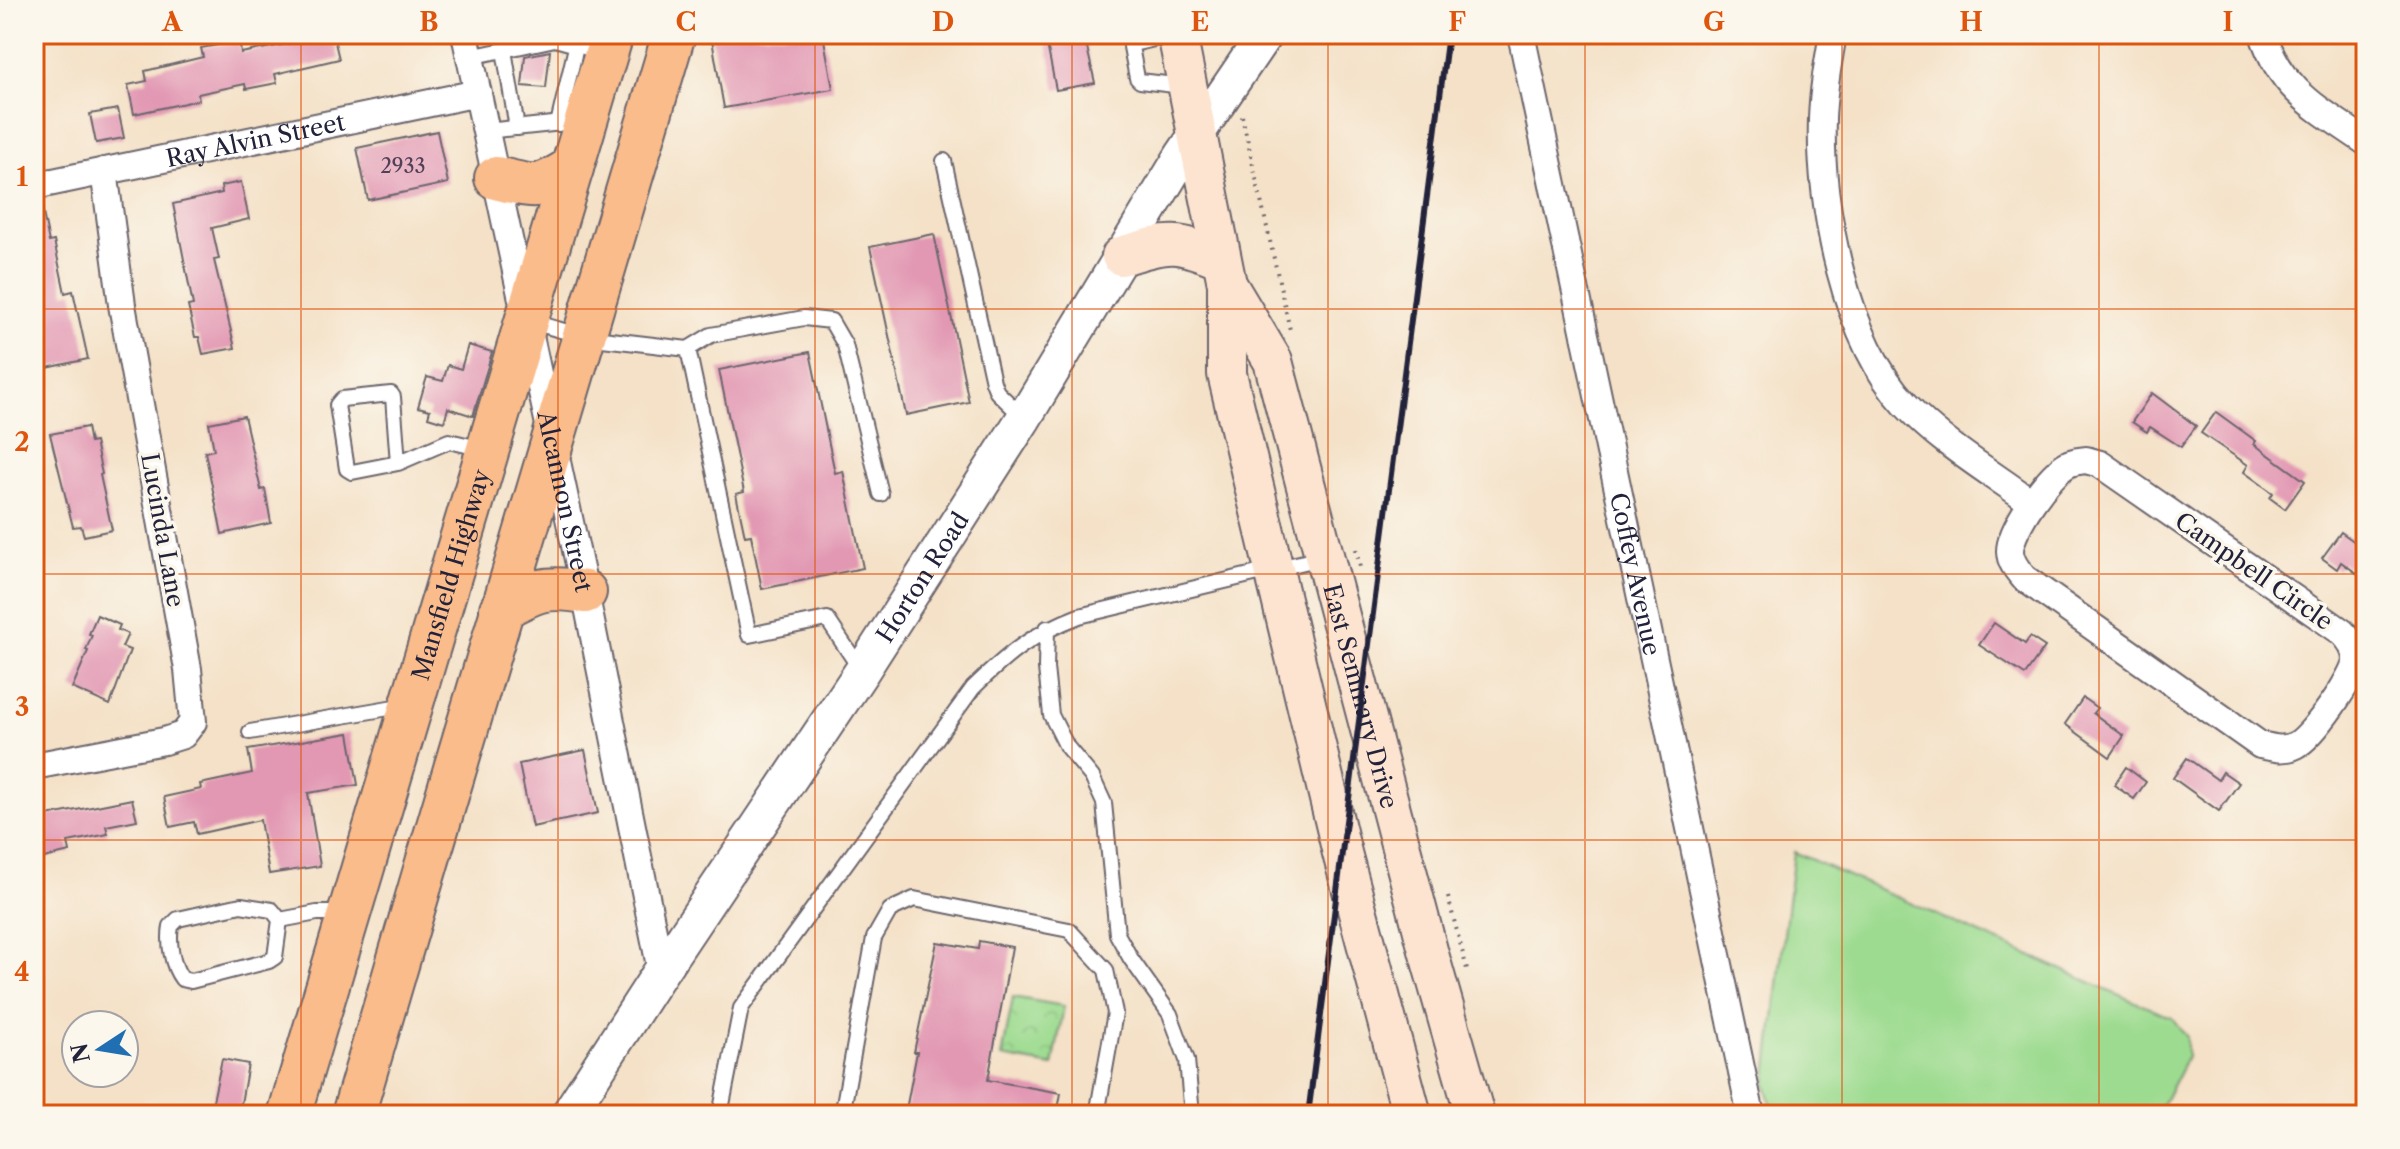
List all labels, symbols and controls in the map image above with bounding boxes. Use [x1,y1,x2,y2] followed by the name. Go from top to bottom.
[161,6,183,38] text: A
[419,6,439,38] text: B
[676,6,696,38] text: C
[932,6,954,38] text: D
[1191,6,1209,38] text: E
[1448,6,1466,38] text: F
[1703,6,1725,38] text: G
[1959,6,1983,38] text: H
[2223,6,2233,38] text: I
[163,107,348,173] street label: Ray Alvin Street
[380,154,426,178] house number: 2933
[16,161,28,193] text: 1
[532,407,599,595] street label: Alcannon Street
[14,426,30,458] text: 2
[135,451,191,609] street label: Lucinda Lane
[405,465,496,683] street label: Mansfield Highway
[1604,490,1667,658] street label: Coffey Avenue
[870,506,975,648] street label: Horton Road
[2170,506,2338,636] street label: Campbell Circle
[1318,580,1405,811] street label: East Seminary Drive
[15,691,29,723] text: 3
[14,956,30,988] text: 4
[60,1009,140,1089] north arrow
[66,1041,96,1065] text: N

